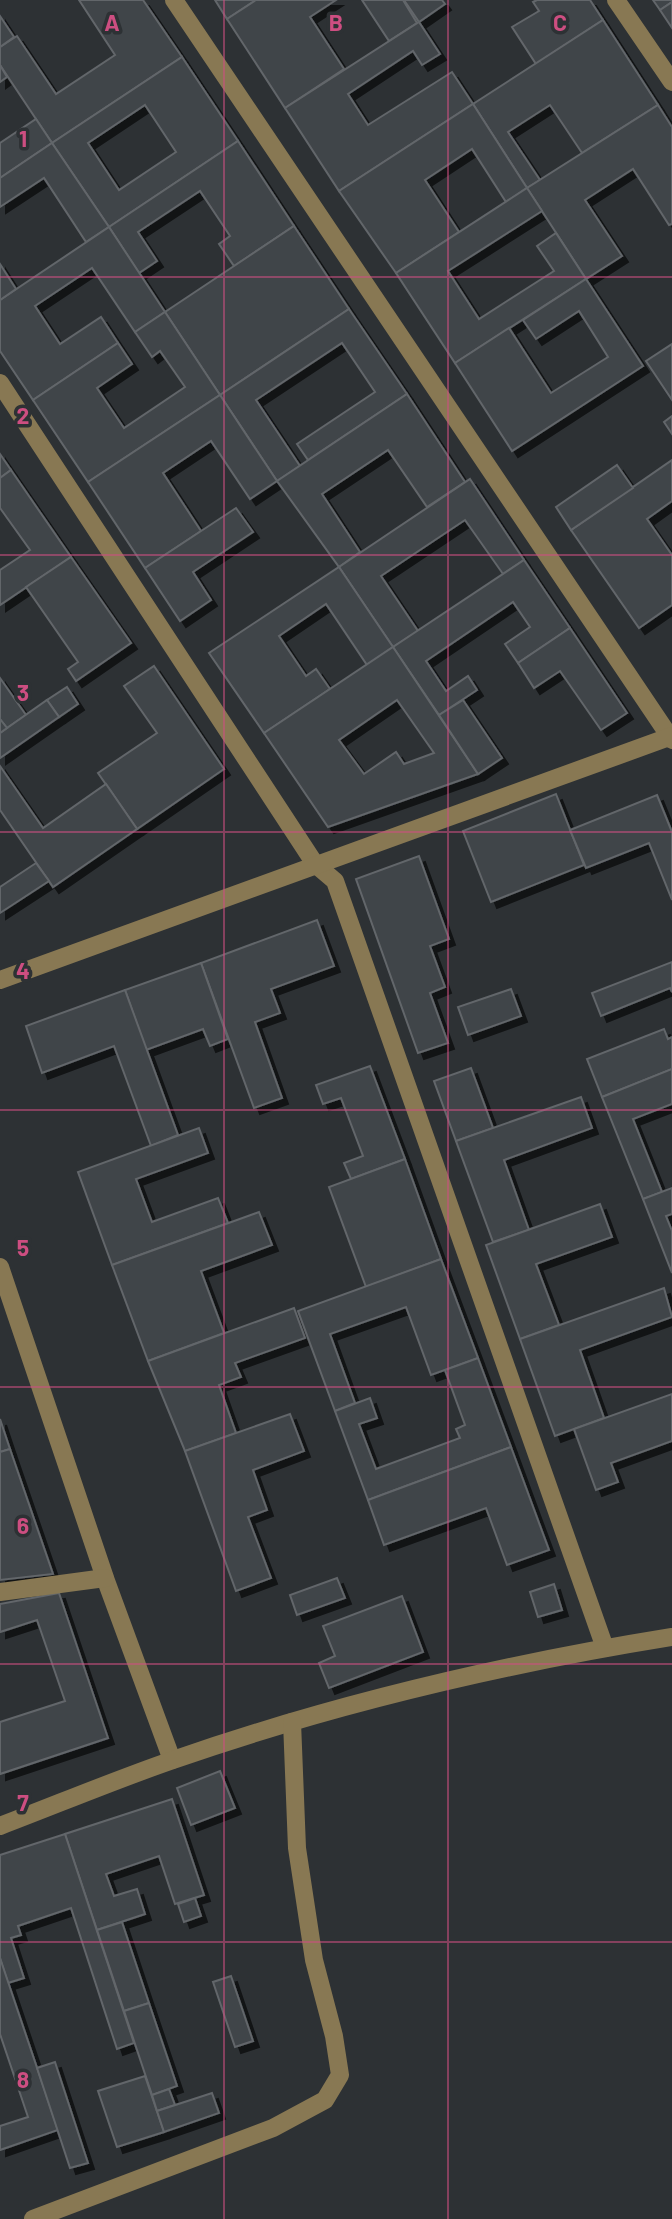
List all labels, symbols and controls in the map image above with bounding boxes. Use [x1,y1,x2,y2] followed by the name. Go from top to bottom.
[104,8,120,36] text: A
[329,8,343,36] text: B
[553,8,567,36] text: C
[19,124,27,152] text: 1
[17,401,29,429] text: 2
[17,678,29,706] text: 3
[16,956,30,984] text: 4
[17,1233,29,1261] text: 5
[17,1511,29,1539] text: 6
[17,1788,29,1816] text: 7
[17,2065,29,2093] text: 8

